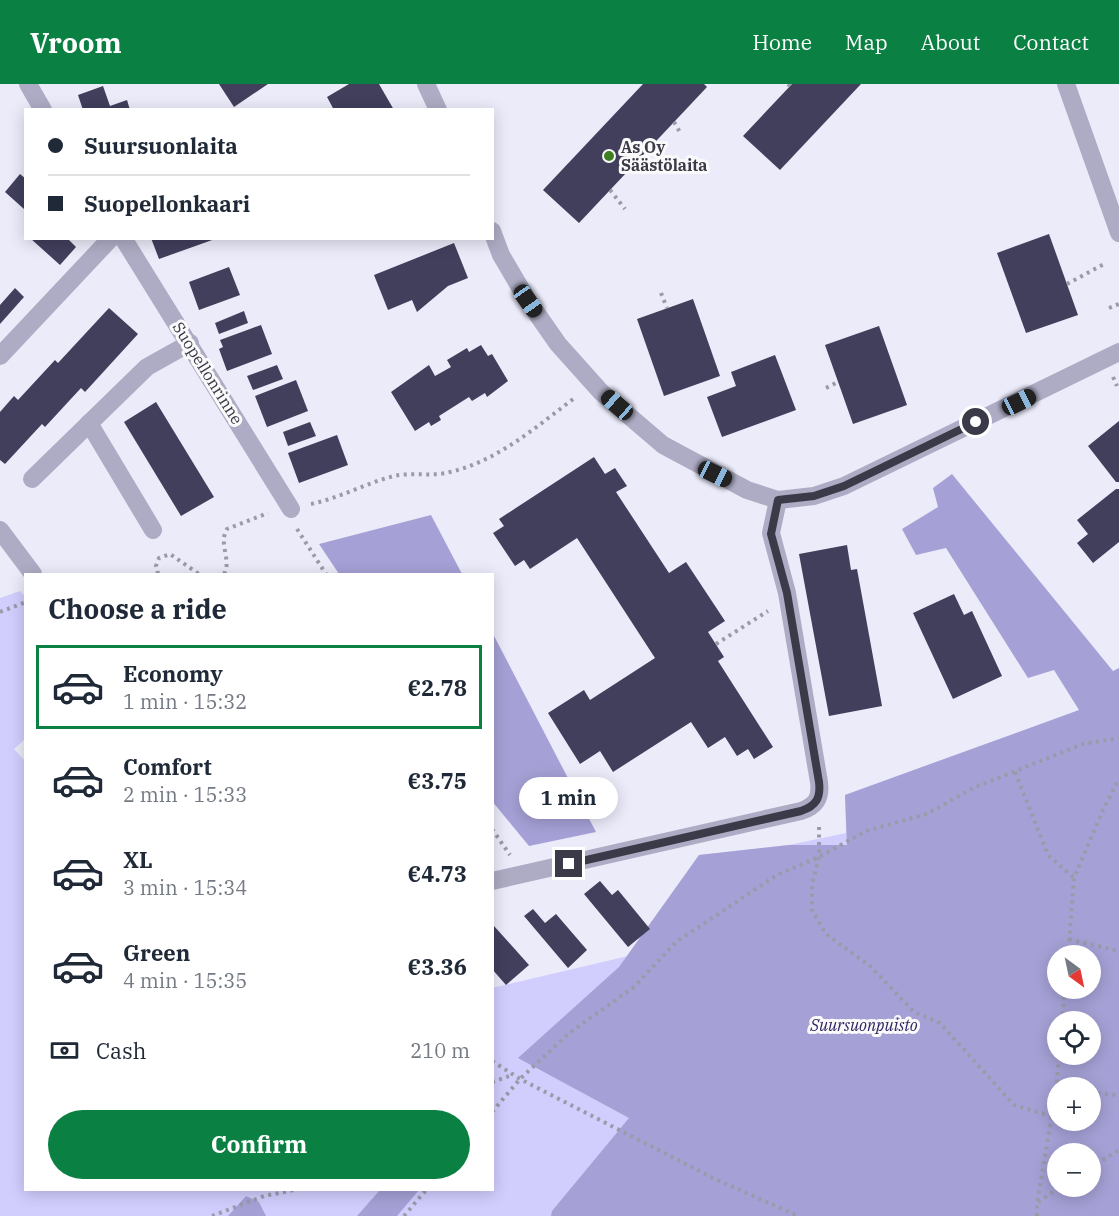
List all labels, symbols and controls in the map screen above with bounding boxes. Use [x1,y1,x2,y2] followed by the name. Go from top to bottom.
[30,24,122,61] text: Vroom
[752,28,812,56] text: Home
[845,28,888,56] text: Map
[921,28,980,56] text: About
[1013,28,1089,56] text: Contact
[84,131,238,160] text: Suursuonlaita
[621,137,707,175] place label: As Oy Säästölaita
[602,149,616,163] marker: As Oy Säästölaita
[84,189,250,218] text: Suopellonkaari
[510,281,546,321] car
[169,318,247,428] street label: Suopellonrinne
[598,386,636,424] car
[999,386,1039,418] car
[962,408,989,435] route start
[695,458,735,490] car
[48,591,227,626] text: Choose a ride
[123,659,223,688] text: Economy
[51,660,105,714] icon: car
[408,673,467,702] text: €2.78
[123,688,247,715] text: 1 min · 15:32
[123,752,212,781] text: Comfort
[51,753,105,807] icon: car
[408,766,467,795] text: €3.75
[520,777,618,819] callout: 1 min
[123,781,247,808] text: 2 min · 15:33
[541,784,597,811] text: 1 min
[123,845,153,874] text: XL
[51,846,105,900] icon: car
[555,850,582,877] route end
[408,859,467,888] text: €4.73
[123,874,247,901] text: 3 min · 15:34
[123,938,190,967] text: Green
[51,939,105,993] icon: car
[1047,945,1101,999] north arrow
[1047,945,1101,1197] map controls
[408,952,467,981] text: €3.36
[123,967,247,994] text: 4 min · 15:35
[1047,1011,1101,1065] button: locate
[809,1015,918,1035] park label: Suursuonpuisto
[48,1034,81,1067] icon: cash
[96,1036,147,1065] text: Cash
[410,1037,470,1064] text: 210 m
[1047,1077,1101,1131] button: +
[48,1110,470,1179] button: Confirm
[1047,1143,1101,1197] button: −

